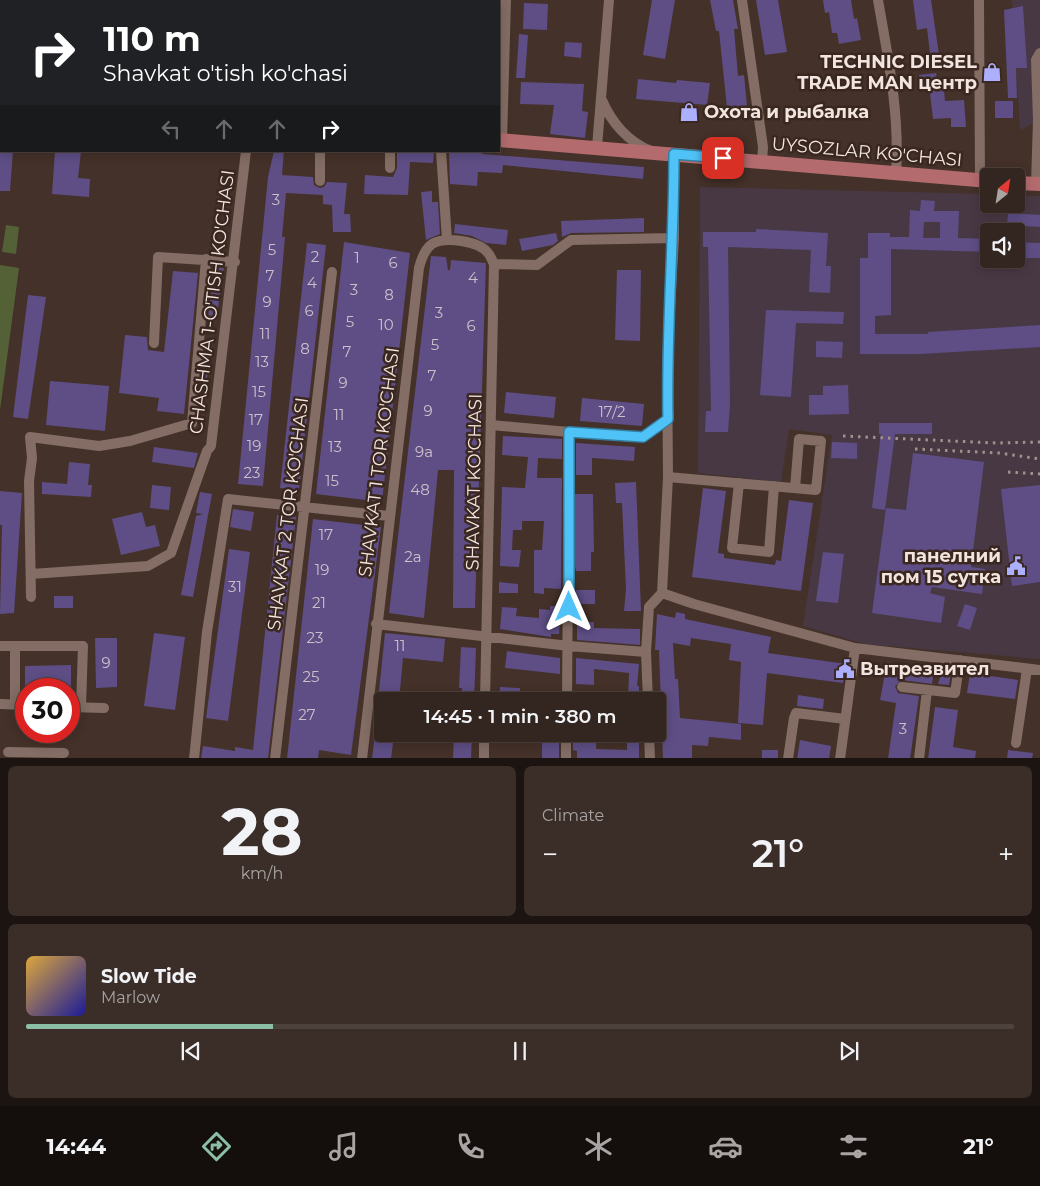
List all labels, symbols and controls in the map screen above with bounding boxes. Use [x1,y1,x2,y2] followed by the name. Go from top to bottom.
[103,17,201,60] text: 110 m
[20,20,85,85] icon: right
[797,51,977,94] place label: TECHNIC DIESEL TRADE MAN центр
[103,60,348,87] text: Shavkat o'tish ko'chasi
[981,61,1003,83] shop icon: TECHNIC DIESEL TRADE MAN центр
[678,101,700,123] shop icon: Охота и рыбалка
[704,101,869,123] place label: Охота и рыбалка
[157,115,185,143] icon: left
[210,115,238,143] icon: ahead
[263,115,291,143] icon: ahead
[316,115,344,143] icon: right
[771,133,963,171] street label: UYSOZLAR KO'CHASI
[702,137,744,179] pin
[709,144,737,172] icon: arrive
[980,168,1025,212] north arrow
[980,168,1025,268] map controls
[185,169,239,435] street label: CHASHMA 1-O'TISH KO'CHASI
[272,190,280,209] house number: 3
[980,223,1025,268] button: sound
[268,240,276,259] house number: 5
[311,247,319,266] house number: 2
[354,248,360,267] house number: 1
[388,253,398,272] house number: 6
[266,266,275,285] house number: 7
[468,268,478,287] house number: 4
[307,273,317,292] house number: 4
[350,280,358,299] house number: 3
[384,285,394,304] house number: 8
[262,292,272,311] house number: 9
[304,301,314,320] house number: 6
[435,303,443,322] house number: 3
[346,312,354,331] house number: 5
[378,315,394,334] house number: 10
[466,316,476,335] house number: 6
[260,324,270,343] house number: 11
[431,335,439,354] house number: 5
[300,339,310,358] house number: 8
[343,342,352,361] house number: 7
[354,346,404,578] street label: SHAVKAT 1 TOR KO'CHASI
[255,352,269,371] house number: 13
[428,366,437,385] house number: 7
[338,373,348,392] house number: 9
[252,382,266,401] house number: 15
[461,393,487,571] street label: SHAVKAT KO'CHASI
[263,396,313,632] street label: SHAVKAT 2 TOR KO'CHASI
[423,401,433,420] house number: 9
[598,402,626,421] house number: 17/2
[334,405,344,424] house number: 11
[249,410,263,429] house number: 17
[247,436,261,455] house number: 19
[328,437,342,456] house number: 13
[415,442,433,461] house number: 9a
[244,463,260,482] house number: 23
[325,471,339,490] house number: 15
[410,480,430,499] house number: 48
[319,525,333,544] house number: 17
[881,545,1001,588] place label: панелний пом 15 сутка
[404,547,422,566] house number: 2a
[1005,555,1027,577] public building icon: панелний пом 15 сутка
[315,560,329,579] house number: 19
[228,577,242,596] house number: 31
[542,580,594,632] position arrow
[312,593,326,612] house number: 21
[307,628,323,647] house number: 23
[395,636,405,655] house number: 11
[101,653,111,672] house number: 9
[834,658,856,680] public building icon: Вытрезвител
[860,658,989,680] place label: Вытрезвител
[302,667,320,686] house number: 25
[15,678,80,743] speed limit sign: 30
[298,705,316,724] house number: 27
[423,705,617,728] text: 14:45 · 1 min · 380 m
[899,719,907,738] house number: 3
[221,792,303,871] text: 28
[542,806,604,825] text: Climate
[752,830,804,877] text: 21°
[542,837,558,871] text: −
[998,837,1014,871] text: +
[241,864,283,883] text: km/h
[101,965,197,988] text: Slow Tide
[101,988,160,1007] text: Marlow
[177,1037,205,1065] icon: previous
[506,1037,534,1065] icon: pause
[835,1037,863,1065] icon: next
[199,1129,234,1164] icon: directions
[326,1129,361,1164] icon: music
[453,1129,488,1164] icon: phone
[581,1129,616,1164] icon: climate
[708,1129,743,1164] icon: car
[836,1129,871,1164] icon: filters
[46,1133,106,1160] text: 14:44
[963,1133,994,1160] text: 21°

